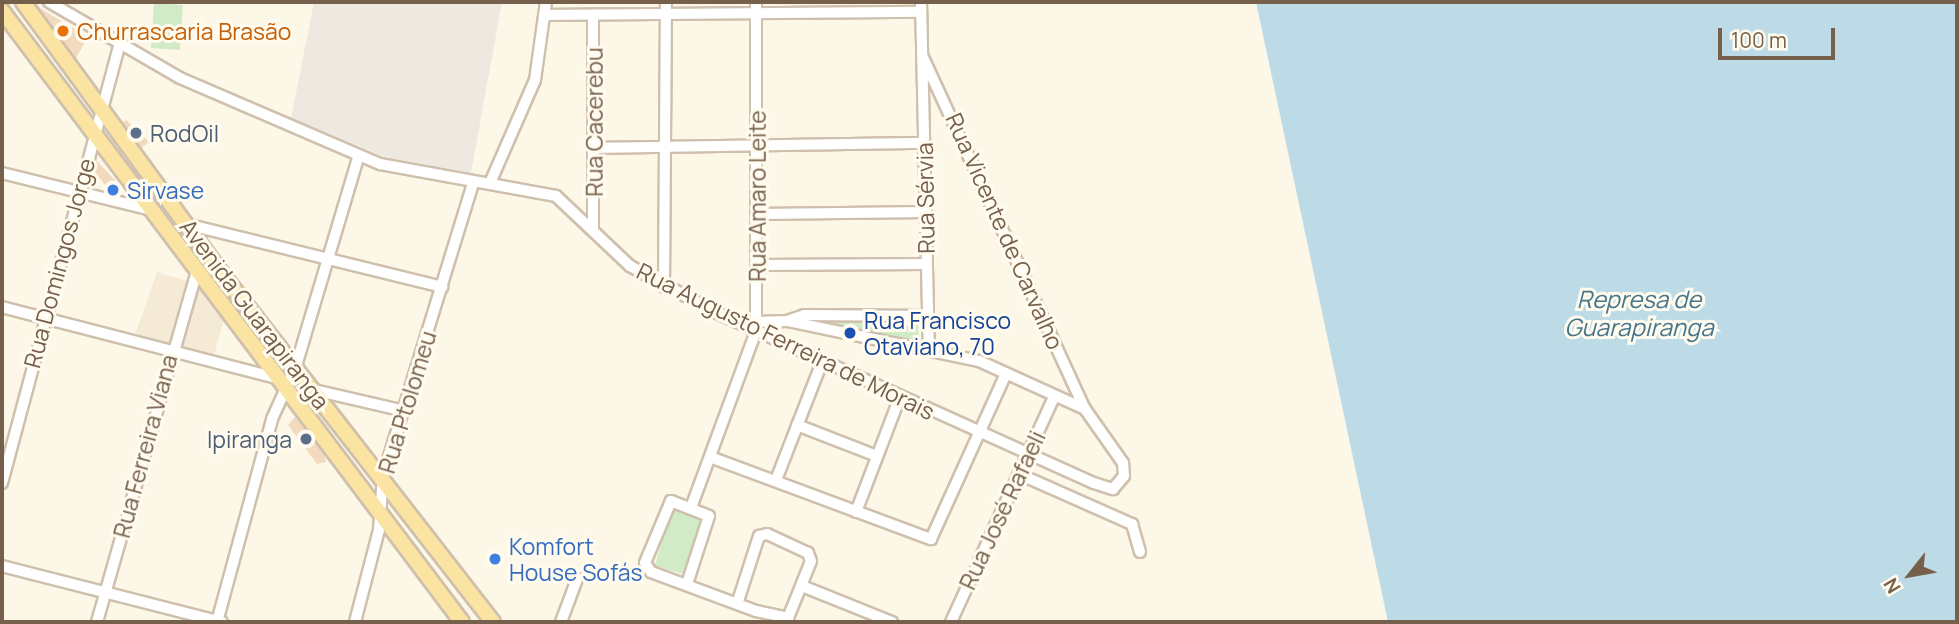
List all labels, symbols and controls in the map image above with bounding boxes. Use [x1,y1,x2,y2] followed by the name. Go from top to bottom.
[1721,14,1838,58] scale bar
[77,17,291,45] place label: Churrascaria Brasão
[55,23,71,39] marker: Churrascaria Brasão
[1731,26,1787,54] text: 100 m
[580,47,608,197] street label: Rua Cacerebu
[940,109,1070,353] street label: Rua Vicente de Carvalho
[743,110,771,282] street label: Rua Amaro Leite
[150,119,219,147] place label: RodOil
[128,125,144,141] marker: RodOil
[910,142,940,254] street label: Rua Sérvia
[18,155,100,371] street label: Rua Domingos Jorge
[127,176,204,204] place label: Sirvase
[105,182,121,198] marker: Sirvase
[174,213,336,415] street label: Avenida Guarapiranga
[633,257,939,425] street label: Rua Augusto Ferreira de Morais
[1564,285,1714,341] water label: Represa de Guarapiranga
[864,306,1011,360] place label: Rua Francisco Otaviano, 70
[842,325,858,341] marker: Rua Francisco Otaviano, 70
[372,328,442,476] street label: Rua Ptolomeu
[107,351,183,541] street label: Rua Ferreira Viana
[207,425,292,453] place label: Ipiranga
[953,426,1051,594] street label: Rua José Rafaeli
[298,431,314,447] marker: Ipiranga
[509,532,643,586] place label: Komfort House Sofás
[1875,540,1945,610] north arrow
[487,551,503,567] marker: Komfort House Sofás
[1877,573,1907,598] text: N

